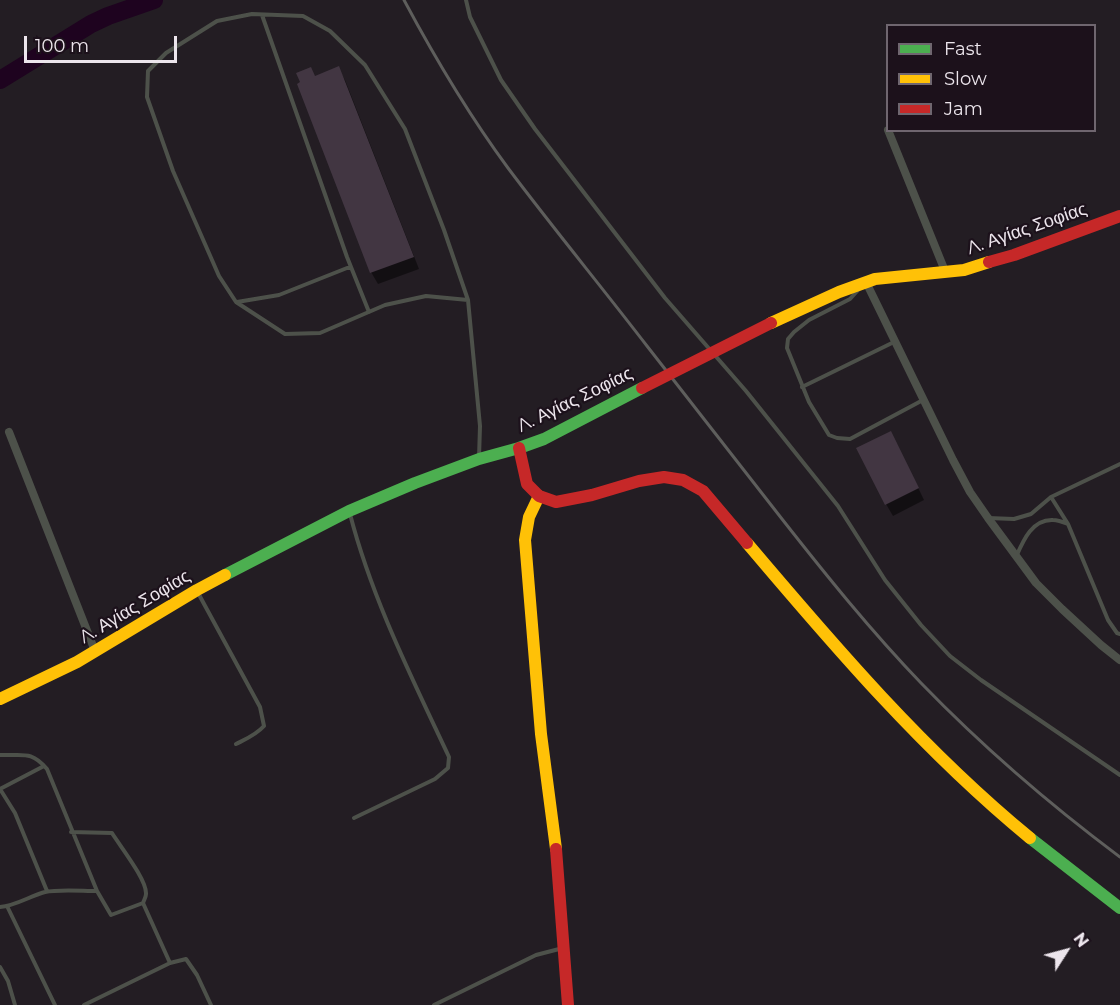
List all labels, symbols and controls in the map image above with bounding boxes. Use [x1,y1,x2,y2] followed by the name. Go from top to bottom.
[27,24,180,62] scale bar
[886,24,1096,132] legend
[35,35,89,57] text: 100 m
[944,38,982,60] text: Fast
[944,68,987,90] text: Slow
[944,98,983,120] text: Jam
[964,198,1090,260] street label: Λ. Αγίας Σοφίας
[514,363,636,437] street label: Λ. Αγίας Σοφίας
[76,565,194,649] street label: Λ. Αγίας Σοφίας
[1036,921,1096,981] north arrow
[1069,929,1092,951] text: N

